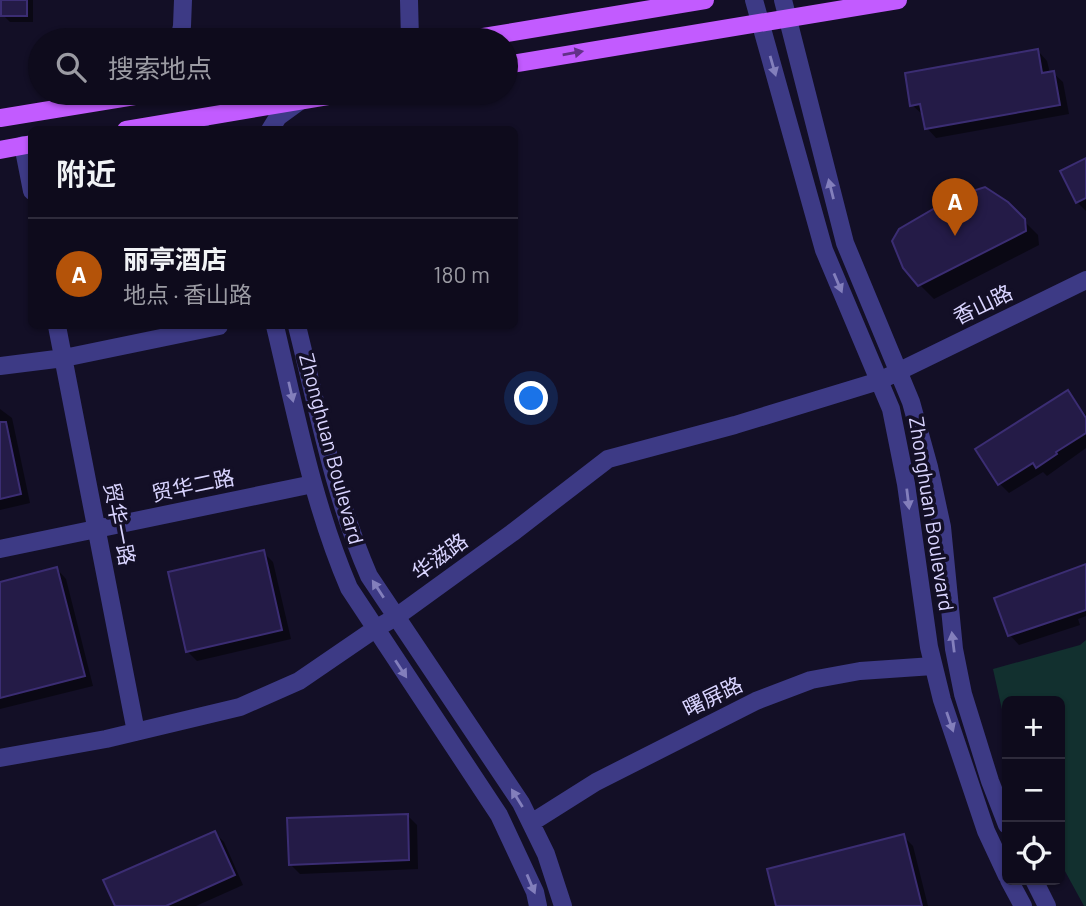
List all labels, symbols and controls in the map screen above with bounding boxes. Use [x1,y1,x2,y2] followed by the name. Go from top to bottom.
[28,28,518,105] search box
[562,47,584,58] one-way arrow
[52,48,90,86] icon: search
[108,52,212,83] text: 搜索地点
[768,56,778,77] one-way arrow
[56,155,116,191] text: 附近
[825,178,836,200] one-way arrow
[932,178,978,236] pin: A
[123,243,227,274] text: 丽亭酒店
[71,260,87,288] text: A
[433,260,490,288] text: 180 m
[833,273,844,294] one-way arrow
[949,279,1016,329] street label: 香山路
[123,280,252,308] text: 地点 · 香山路
[295,350,370,547] street label: Zhonghuan Boulevard
[286,381,297,403] one-way arrow
[514,381,548,415] your location
[905,415,960,613] street label: Zhonghuan Boulevard
[149,464,236,505] street label: 贸华二路
[100,480,141,567] street label: 贸华一路
[902,488,913,510] one-way arrow
[406,527,472,584] street label: 华滋路
[371,579,384,599] one-way arrow
[948,631,959,653] one-way arrow
[394,659,407,679] one-way arrow
[679,671,746,721] street label: 曙屏路
[1002,696,1065,885] map controls
[1002,696,1065,759] button: +
[945,711,956,732] one-way arrow
[1002,759,1065,822] button: −
[511,789,524,808] one-way arrow
[1002,822,1065,885] button: locate
[525,874,537,894] one-way arrow

